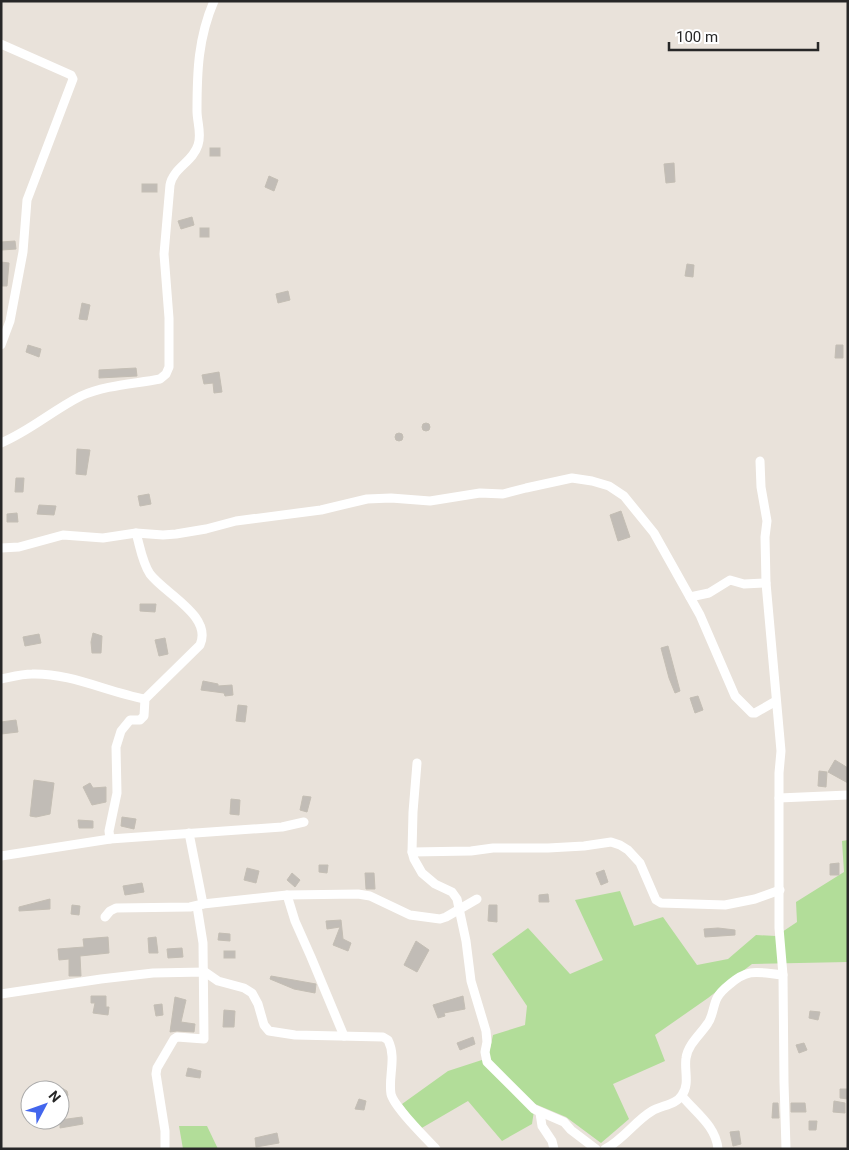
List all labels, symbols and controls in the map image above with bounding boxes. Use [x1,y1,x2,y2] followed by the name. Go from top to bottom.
[669,20,818,52] scale bar
[676,28,718,46] text: 100 m
[20,1080,70,1130] north arrow
[46,1087,64,1105] text: N

